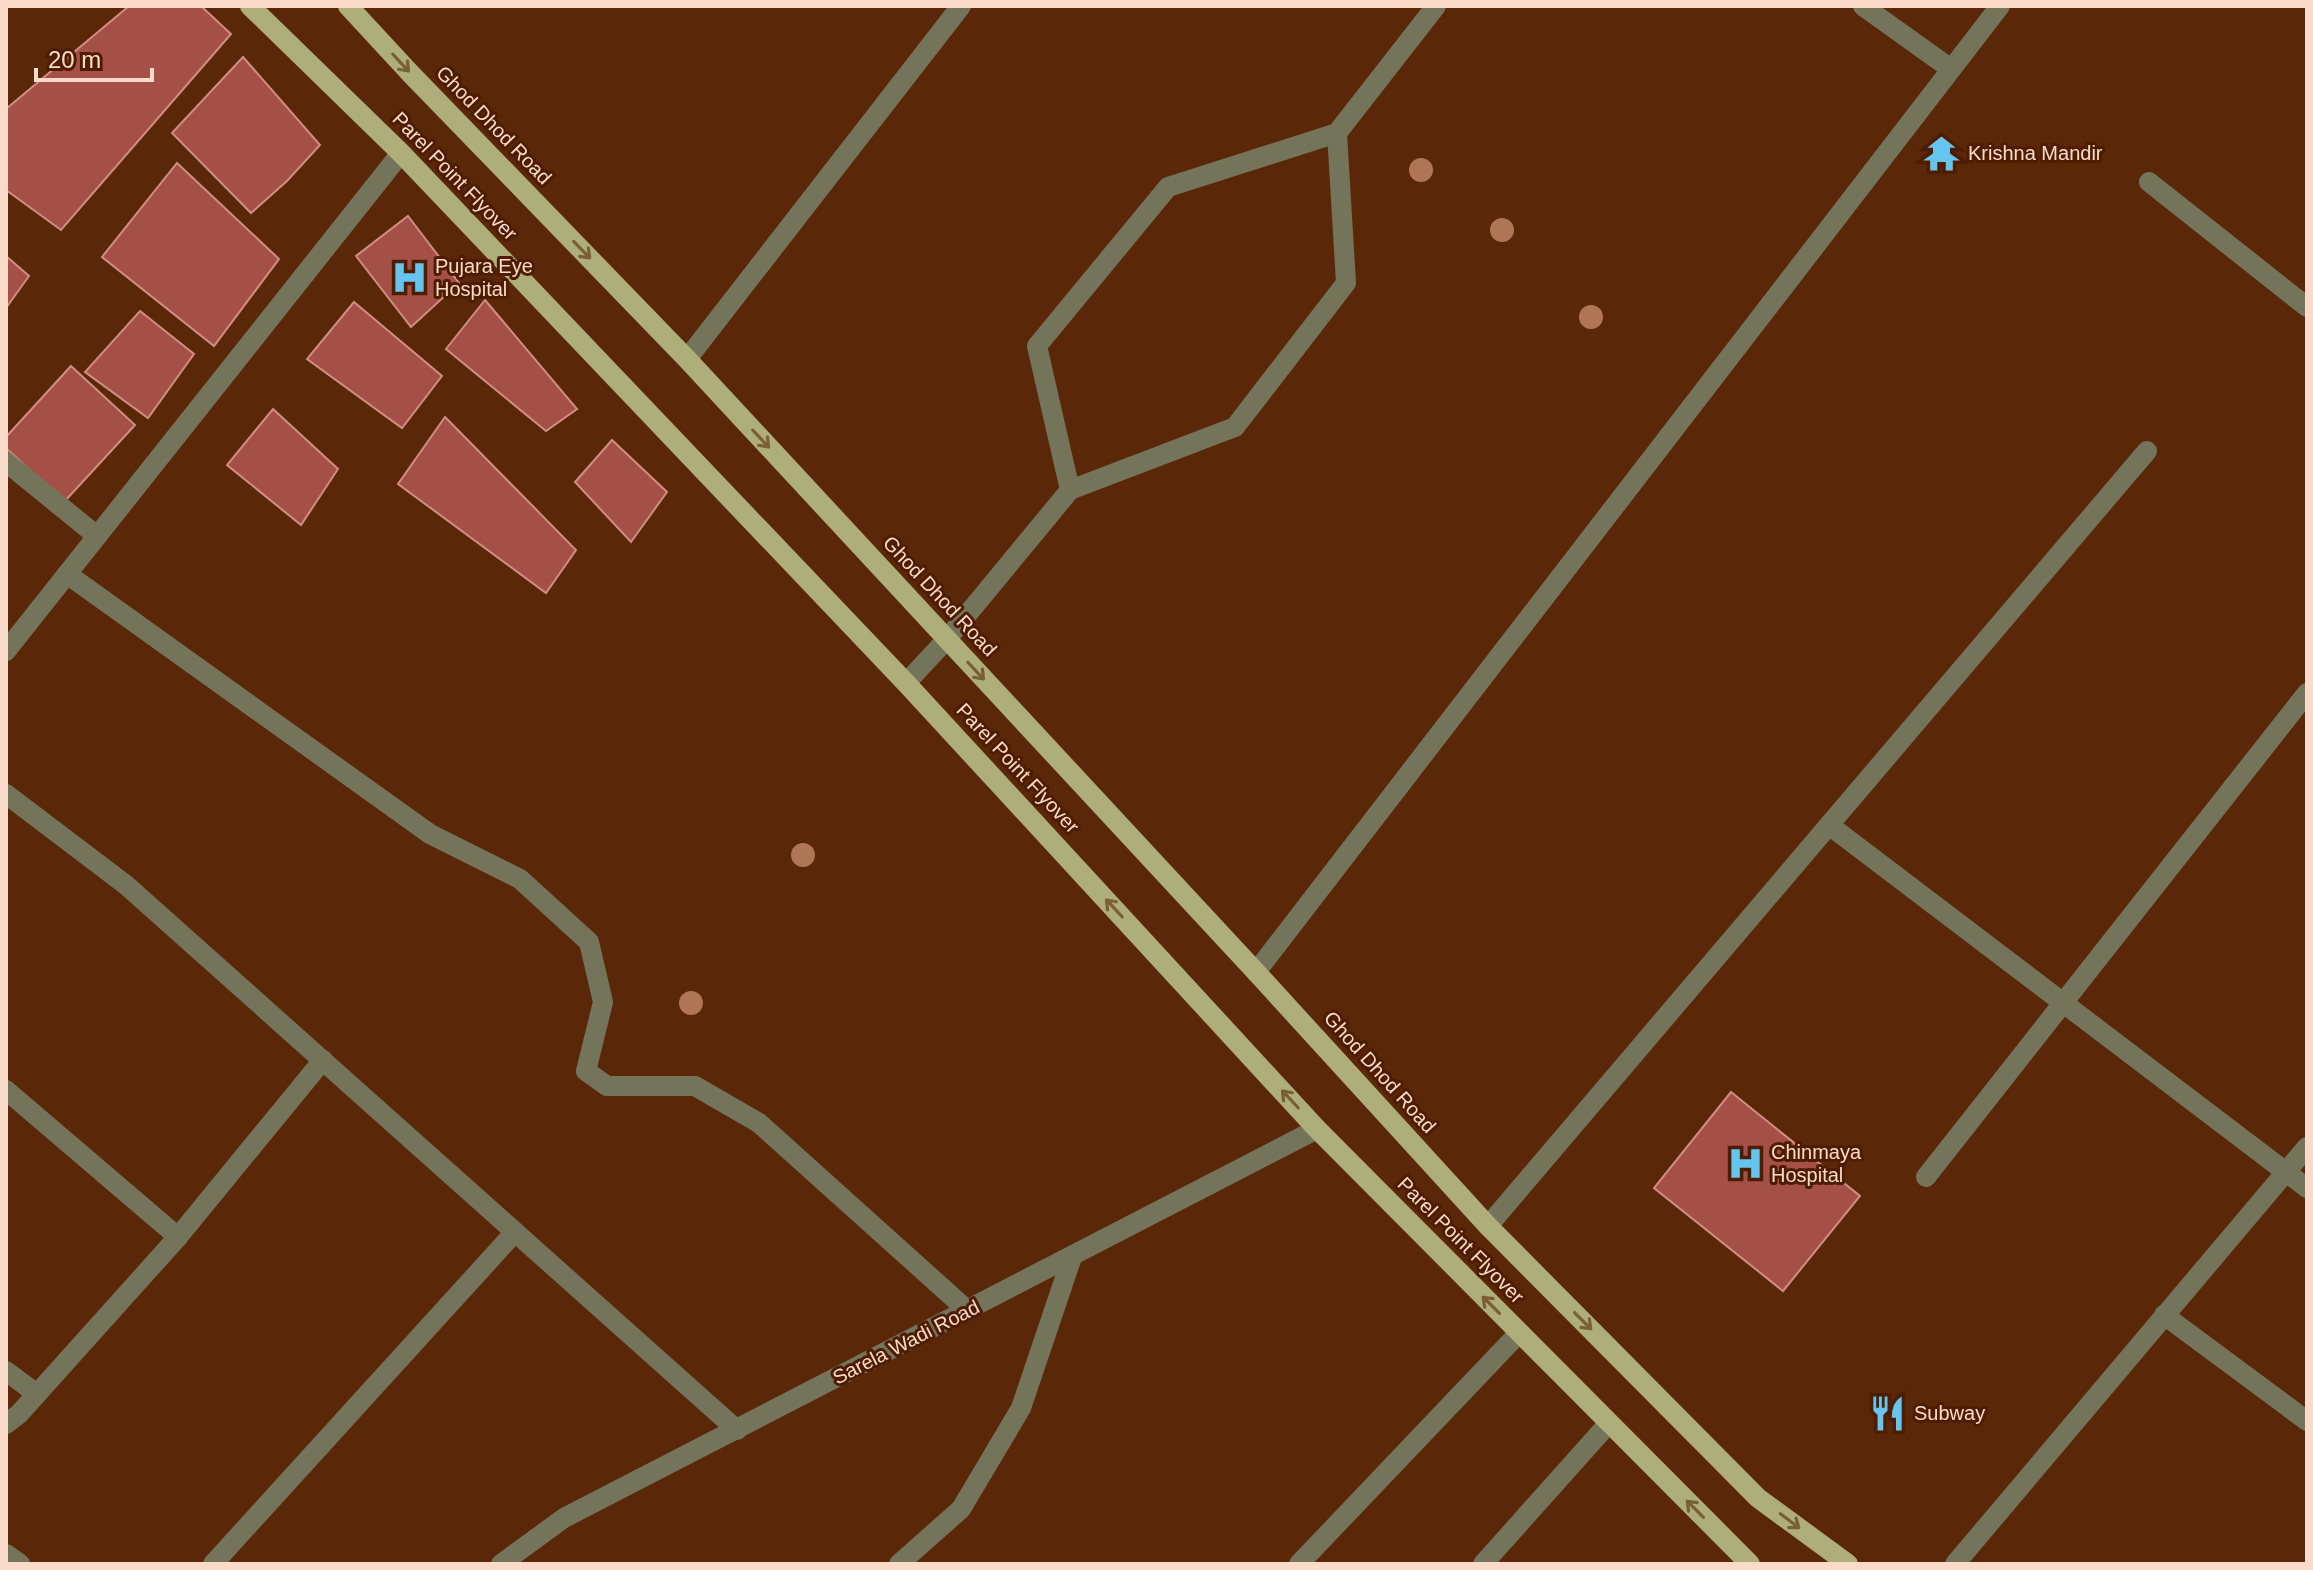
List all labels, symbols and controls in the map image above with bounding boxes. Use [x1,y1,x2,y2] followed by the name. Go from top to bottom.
[36,32,152,82] scale bar
[48,46,101,73] text: 20 m
[392,53,410,73] one-way arrow
[432,61,556,189] street label: Ghod Dhod Road
[388,108,522,245] street label: Parel Point Flyover
[1923,134,1961,172] temple icon: Krishna Mandir
[1968,142,2103,164] place label: Krishna Mandir
[572,240,591,260] one-way arrow
[435,255,533,300] place label: Pujara Eye Hospital
[390,258,428,296] hospital icon: Pujara Eye Hospital
[751,429,770,449] one-way arrow
[879,532,1001,660] street label: Ghod Dhod Road
[966,660,984,680] one-way arrow
[952,699,1084,838] street label: Parel Point Flyover
[1104,898,1123,918] one-way arrow
[1320,1007,1440,1137] street label: Ghod Dhod Road
[1280,1089,1299,1109] one-way arrow
[1771,1141,1862,1186] place label: Chinmaya Hospital
[1726,1144,1764,1182] hospital icon: Chinmaya Hospital
[1393,1172,1529,1308] street label: Parel Point Flyover
[829,1296,983,1388] street label: Sarela Wadi Road
[1482,1296,1501,1315] one-way arrow
[1573,1311,1592,1330] one-way arrow
[1869,1394,1907,1432] restaurant icon: Subway
[1914,1402,1985,1424] place label: Subway
[1685,1499,1704,1519] one-way arrow
[1779,1512,1800,1529] one-way arrow

